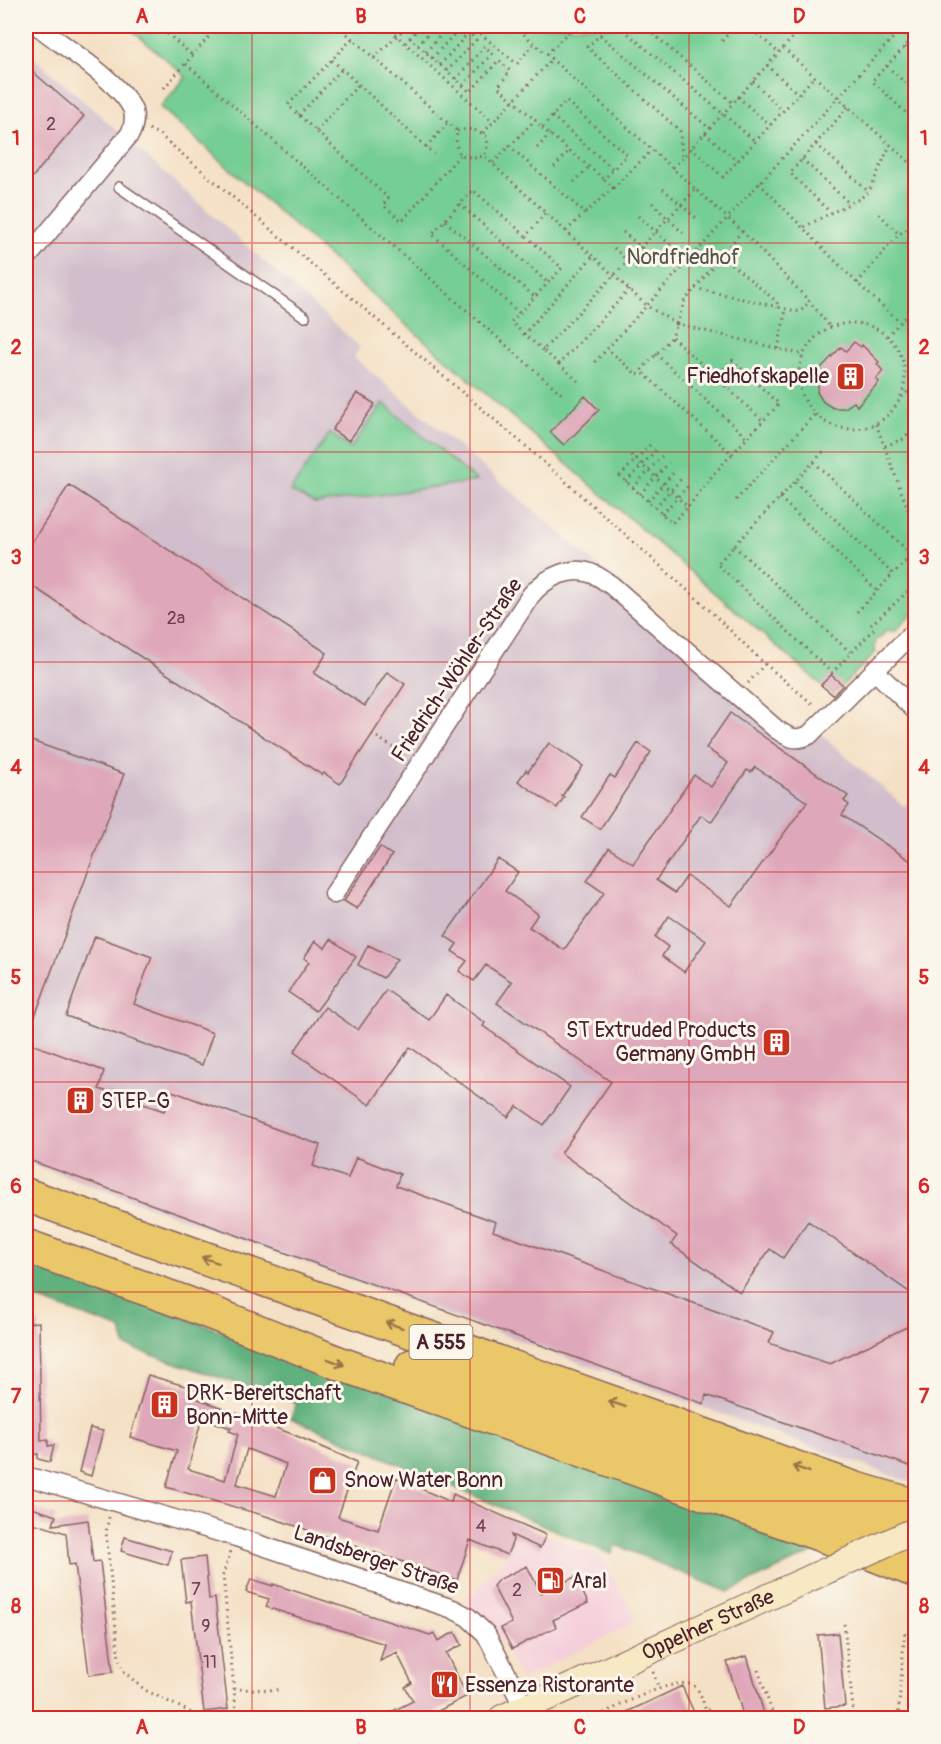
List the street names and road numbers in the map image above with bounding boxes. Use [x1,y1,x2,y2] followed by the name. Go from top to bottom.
[385,572,529,767] street label: Friedrich-Wöhler-Straße
[410,1325,472,1359] road number: A 555
[290,1519,463,1601] street label: Landsberger Straße
[637,1583,779,1666] street label: Oppelner Straße

